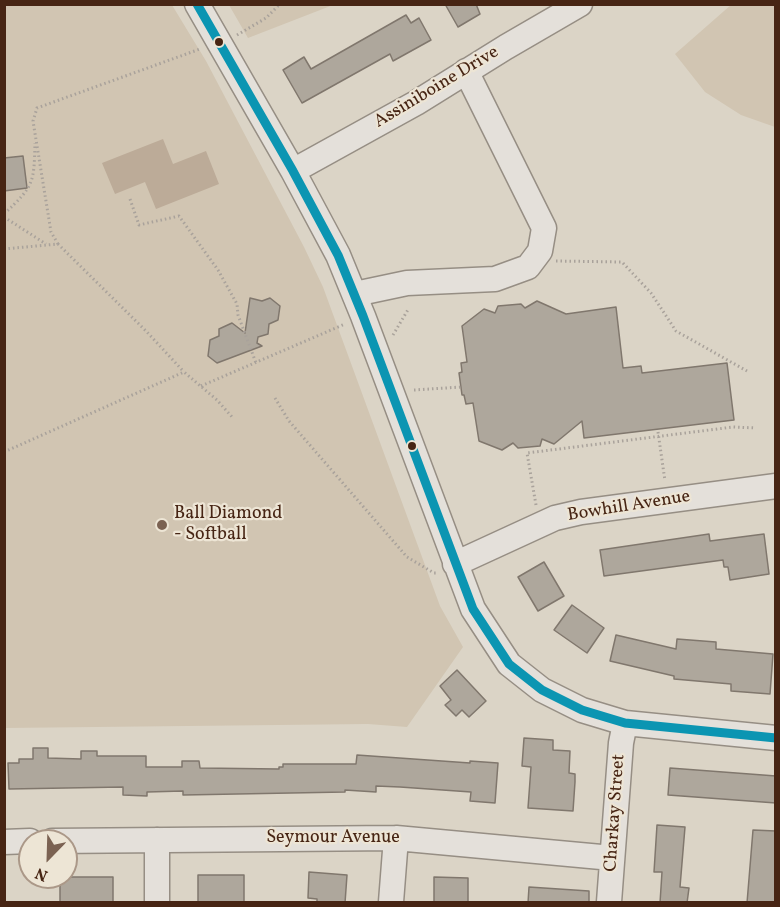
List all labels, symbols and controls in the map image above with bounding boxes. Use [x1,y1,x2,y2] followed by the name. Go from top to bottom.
[213,36,225,48] unlabelled marker
[371,42,503,134] street label: Assiniboine Drive
[406,440,418,452] unlabelled marker
[566,487,692,527] street label: Bowhill Avenue
[174,504,282,546] place label: Ball Diamond - Softball
[155,518,169,532] marker: Ball Diamond - Softball
[601,754,631,872] street label: Charkay Street
[266,828,400,850] street label: Seymour Avenue
[18,829,78,889] north arrow
[32,861,51,886] text: N

